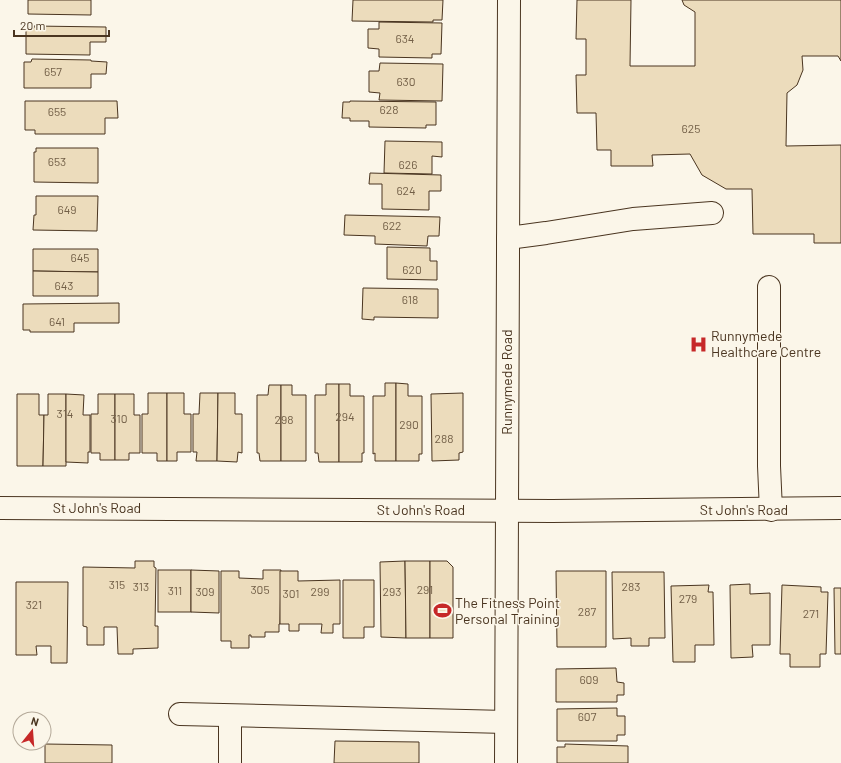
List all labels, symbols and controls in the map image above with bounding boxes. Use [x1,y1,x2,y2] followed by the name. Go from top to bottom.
[14,12,109,38] scale bar
[20,18,46,32] text: 20 m
[396,31,414,45] house number: 634
[44,64,62,78] house number: 657
[396,74,416,88] house number: 630
[380,102,398,116] house number: 628
[48,104,66,118] house number: 655
[682,121,700,135] house number: 625
[48,154,66,168] house number: 653
[399,157,417,171] house number: 626
[396,183,416,197] house number: 624
[57,202,77,216] house number: 649
[382,218,402,232] house number: 622
[71,250,89,264] house number: 645
[402,262,422,276] house number: 620
[55,278,73,292] house number: 643
[402,292,418,306] house number: 618
[49,314,65,328] house number: 641
[711,327,821,360] place label: Runnymede Healthcare Centre
[498,329,515,435] street label: Runnymede Road
[688,334,708,354] hospital icon: Runnymede Healthcare Centre
[57,406,73,420] house number: 314
[335,409,355,423] house number: 294
[110,411,128,425] house number: 310
[275,412,293,426] house number: 298
[399,417,419,431] house number: 290
[435,431,453,445] house number: 288
[53,499,141,516] street label: St John's Road
[377,501,465,518] street label: St John's Road
[700,501,788,518] street label: St John's Road
[109,577,125,591] house number: 315
[133,579,149,593] house number: 313
[622,579,640,593] house number: 283
[250,582,270,596] house number: 305
[417,582,433,596] house number: 291
[168,583,182,597] house number: 311
[195,584,215,598] house number: 309
[311,584,329,598] house number: 299
[383,584,401,598] house number: 293
[283,586,299,600] house number: 301
[679,591,697,605] house number: 279
[455,594,560,627] place label: The Fitness Point Personal Training
[26,597,42,611] house number: 321
[432,601,452,621] sports icon: The Fitness Point Personal Training
[578,604,596,618] house number: 287
[803,606,819,620] house number: 271
[579,672,599,686] house number: 609
[578,709,597,723] house number: 607
[12,711,52,751] north arrow
[30,714,40,728] text: N

